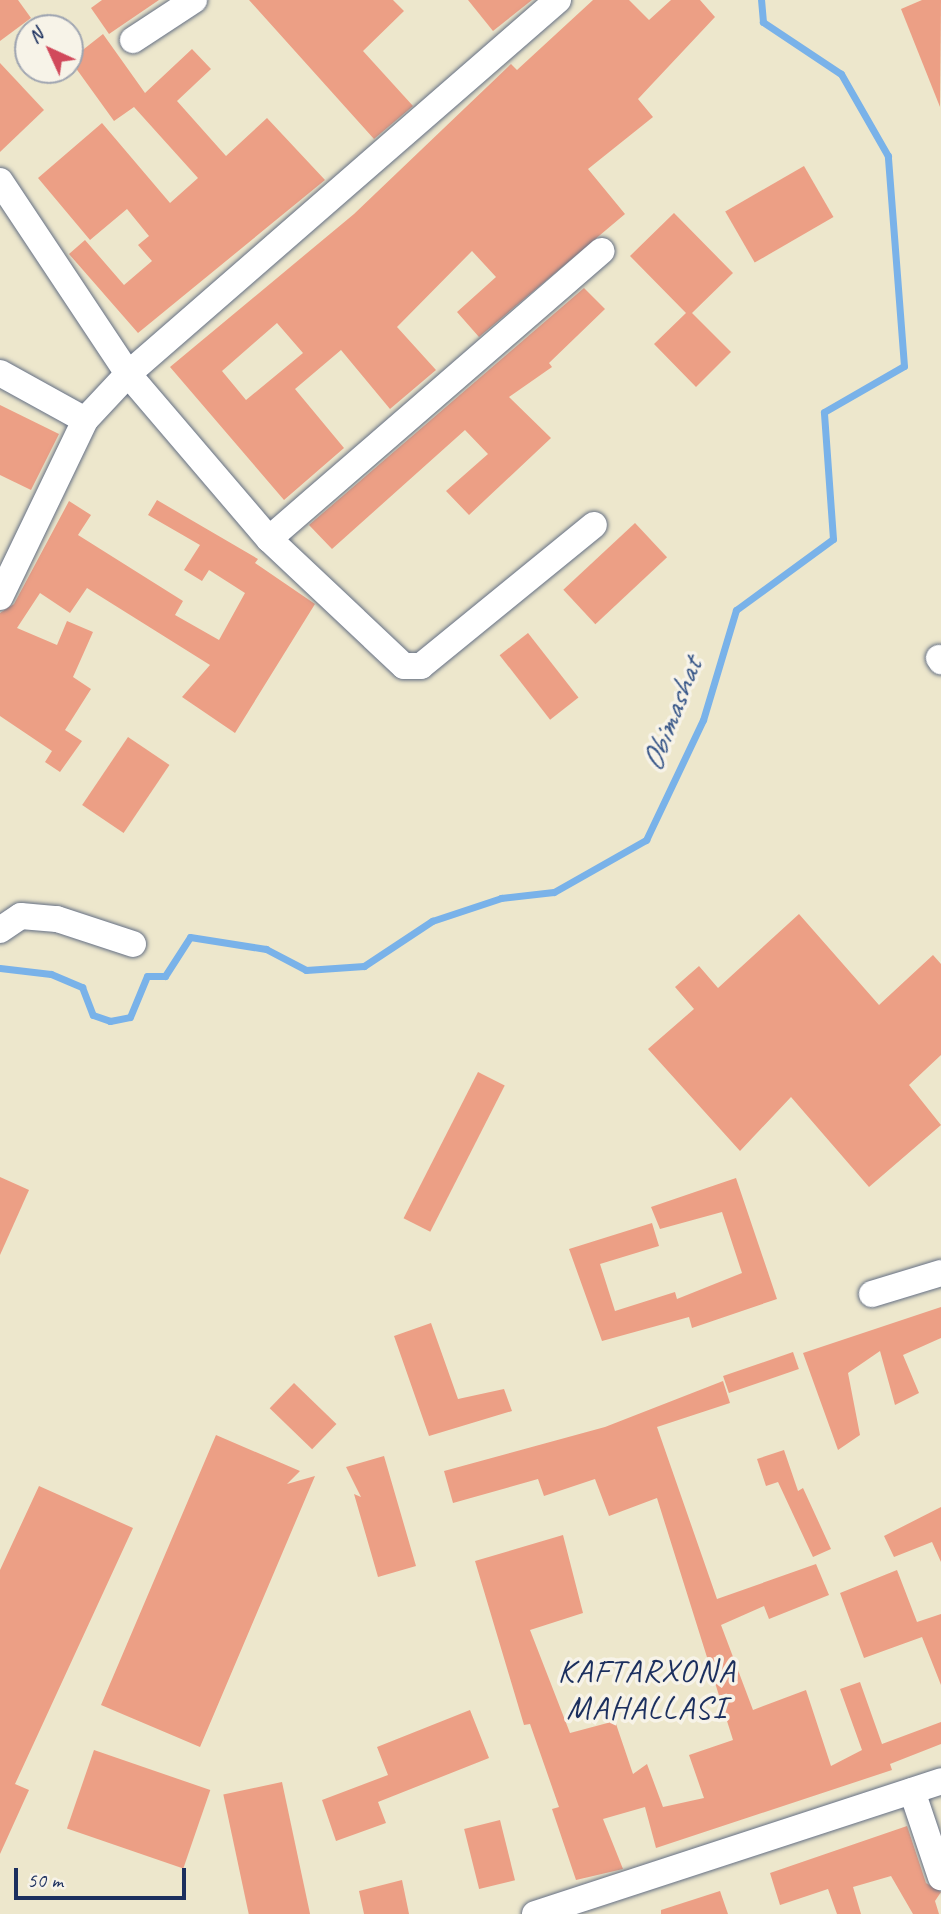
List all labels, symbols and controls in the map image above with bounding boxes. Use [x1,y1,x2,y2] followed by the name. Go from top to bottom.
[14,14,84,84] north arrow
[23,23,48,48] text: N
[633,653,711,777] water label: Obimashat
[558,1653,736,1728] district label: KAFTARXONA MAHALLASI
[18,1854,189,1898] scale bar
[27,1867,63,1893] text: 50 m

